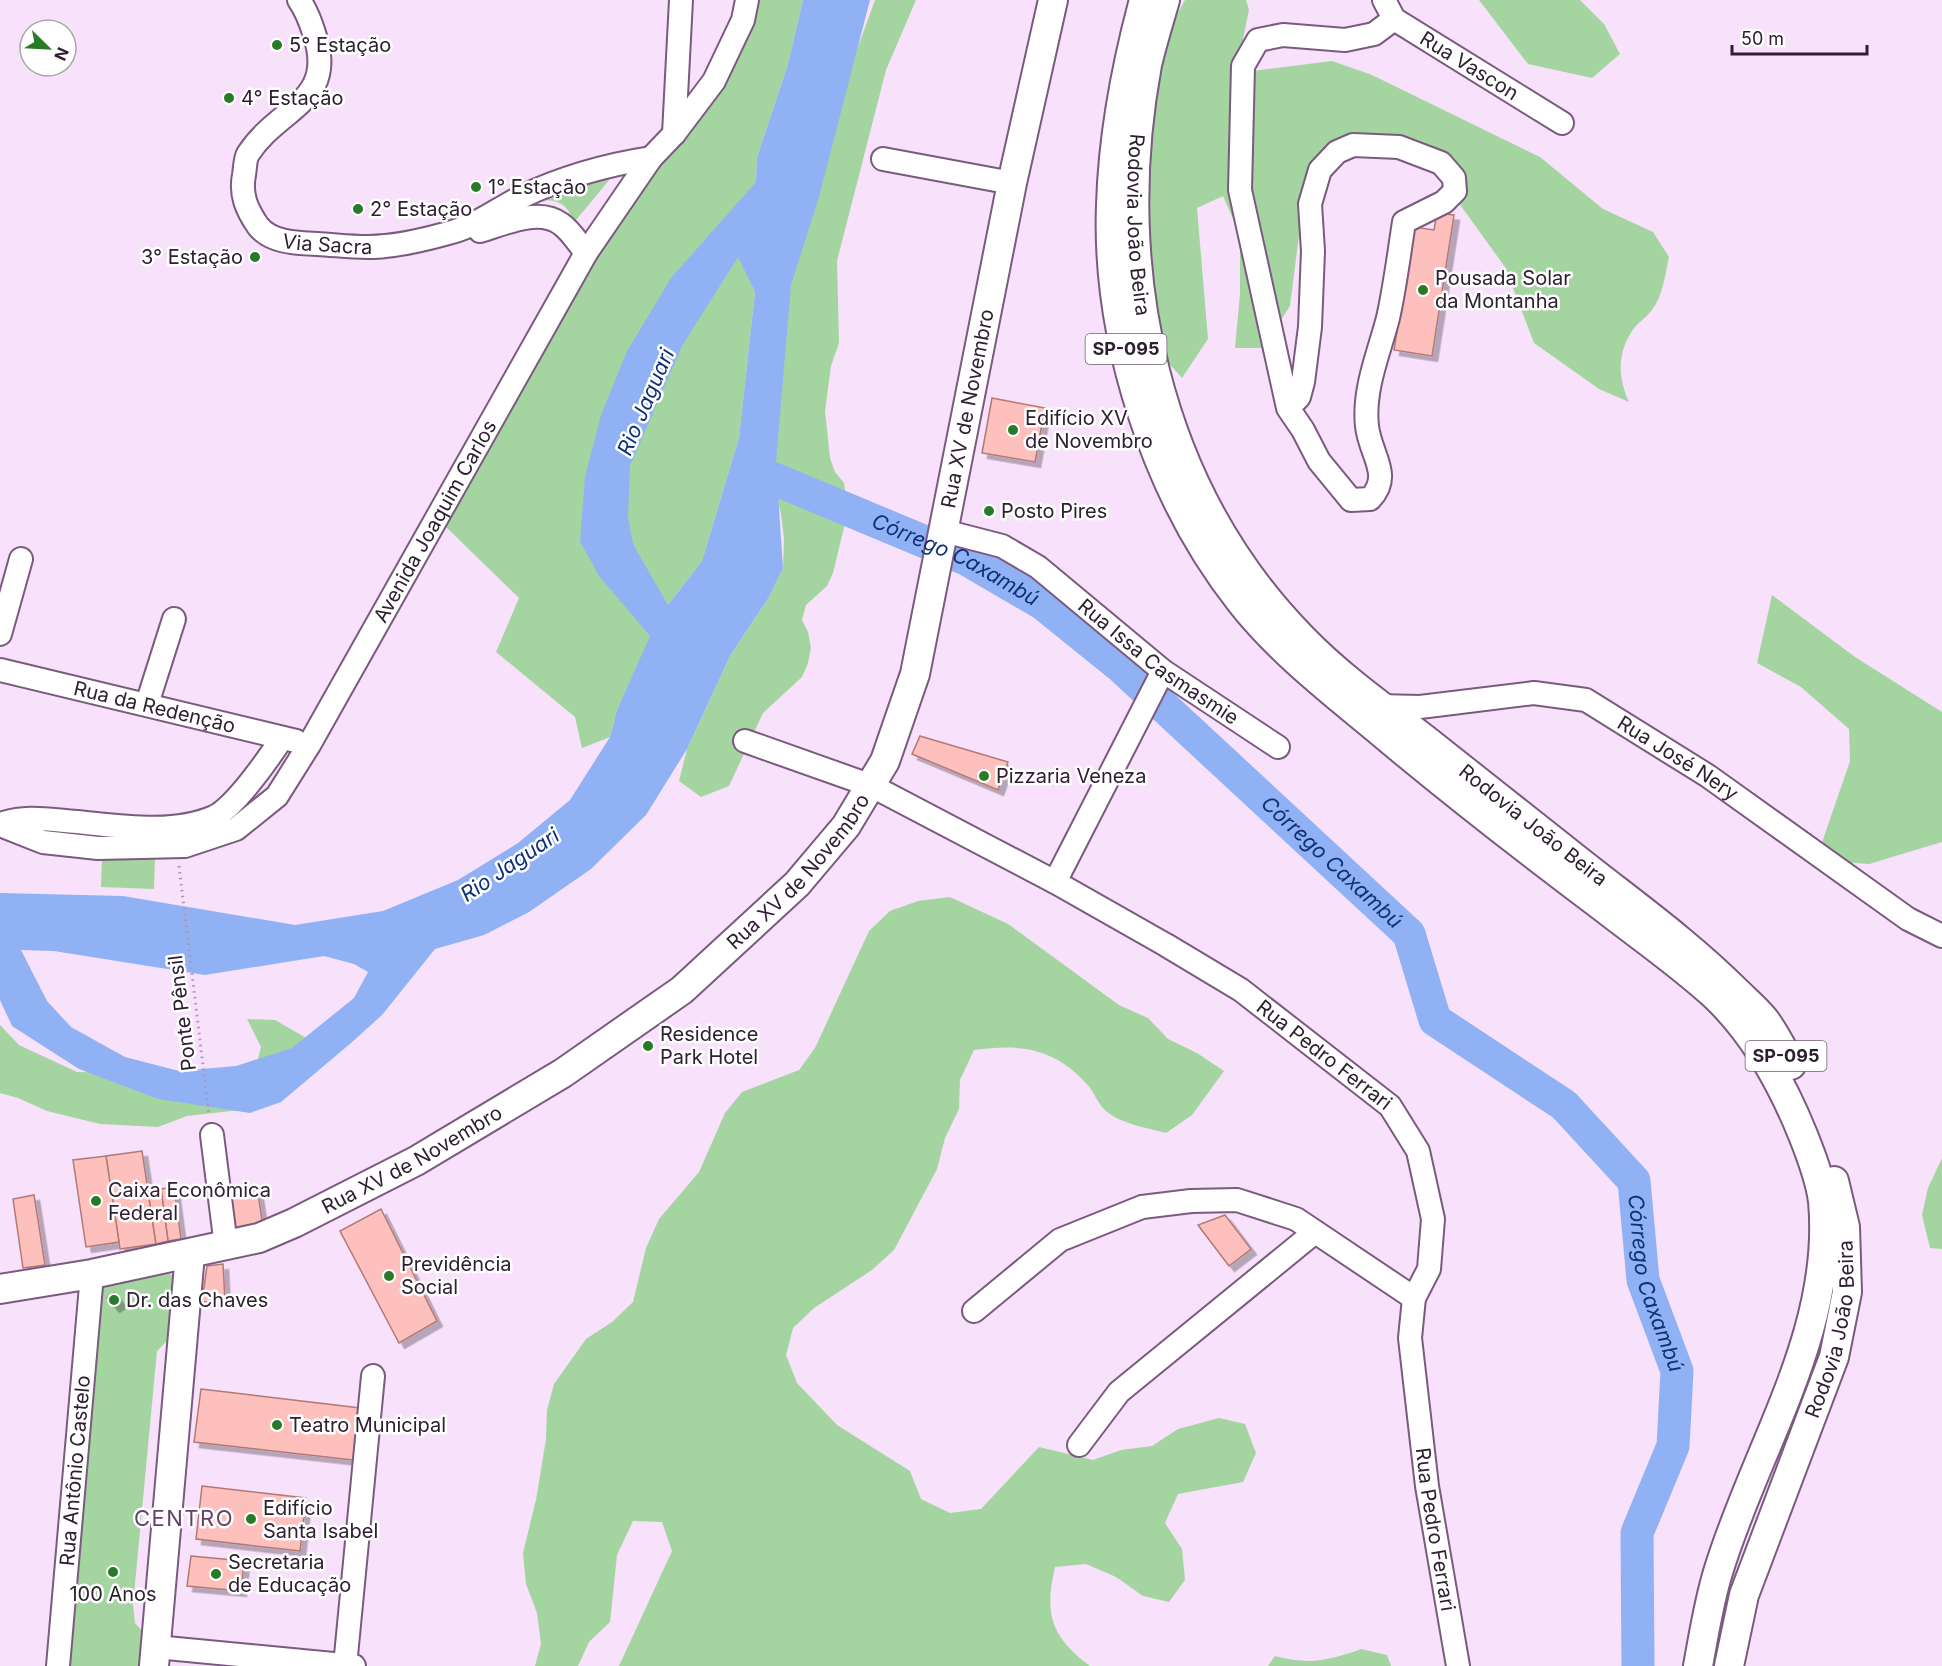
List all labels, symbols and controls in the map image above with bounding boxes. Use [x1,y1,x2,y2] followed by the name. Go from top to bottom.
[18,18,78,78] north arrow
[1732,18,1867,56] scale bar
[1416,26,1523,105] street label: Rua Vascon
[1741,28,1784,49] text: 50 m
[289,33,391,57] place label: 5° Estação
[270,38,284,52] marker: 5° Estação
[50,44,73,64] text: N
[241,86,344,110] place label: 4° Estação
[222,91,236,105] marker: 4° Estação
[1122,133,1155,317] street label: Rodovia João Beira
[488,175,586,199] place label: 1° Estação
[469,180,483,194] marker: 1° Estação
[370,197,472,221] place label: 2° Estação
[351,202,365,216] marker: 2° Estação
[281,229,372,259] street label: Via Sacra
[141,245,243,269] place label: 3° Estação
[248,250,262,264] marker: 3° Estação
[1435,266,1571,313] place label: Pousada Solar da Montanha
[1416,283,1430,297] marker: Pousada Solar da Montanha
[936,307,999,510] street label: Rua XV de Novembro
[1086,334,1166,364] road number: SP-095
[612,344,680,459] water label: Rio Jaguari
[1025,406,1153,453] place label: Edifício XV de Novembro
[368,416,502,627] street label: Avenida Joaquim Carlos
[1006,423,1020,437] marker: Edifício XV de Novembro
[1001,499,1107,523] place label: Posto Pires
[982,504,996,518] marker: Posto Pires
[868,508,1044,611] water label: Córrego Caxambú
[1073,594,1243,730] street label: Rua Issa Casmasmie
[71,676,238,738] street label: Rua da Redenção
[1613,711,1743,806] street label: Rua José Nery
[1455,759,1612,891] street label: Rodovia João Beira
[996,764,1146,788] place label: Pizzaria Veneza
[977,769,991,783] marker: Pizzaria Veneza
[722,789,875,954] street label: Rua XV de Novembro
[1256,791,1408,933] water label: Córrego Caxambú
[456,822,565,907] water label: Rio Jaguari
[163,954,201,1072] street label: Ponte Pênsil
[1252,995,1397,1115] street label: Rua Pedro Ferrari
[660,1022,758,1069] place label: Residence Park Hotel
[641,1039,655,1053] marker: Residence Park Hotel
[1746,1041,1826,1071] road number: SP-095
[318,1100,506,1219] street label: Rua XV de Novembro
[108,1178,271,1225] place label: Caixa Econômica Federal
[1623,1193,1689,1375] water label: Córrego Caxambú
[89,1194,103,1208] marker: Caixa Econômica Federal
[1800,1240,1859,1421] street label: Rodovia João Beira
[401,1252,512,1299] place label: Previdência Social
[382,1269,396,1283] marker: Previdência Social
[126,1288,268,1312] place label: Dr. das Chaves
[107,1293,121,1307] marker: Dr. das Chaves
[55,1374,95,1567] street label: Rua Antônio Castelo
[289,1413,446,1437] place label: Teatro Municipal
[270,1418,284,1432] marker: Teatro Municipal
[1411,1446,1460,1613] street label: Rua Pedro Ferrari
[263,1496,378,1543] place label: Edifício Santa Isabel
[134,1505,234,1531] district label: CENTRO
[244,1512,258,1526] marker: Edifício Santa Isabel
[228,1550,351,1597] place label: Secretaria de Educação
[106,1565,120,1579] marker: 100 Anos
[209,1567,223,1581] marker: Secretaria de Educação
[69,1582,157,1606] place label: 100 Anos

